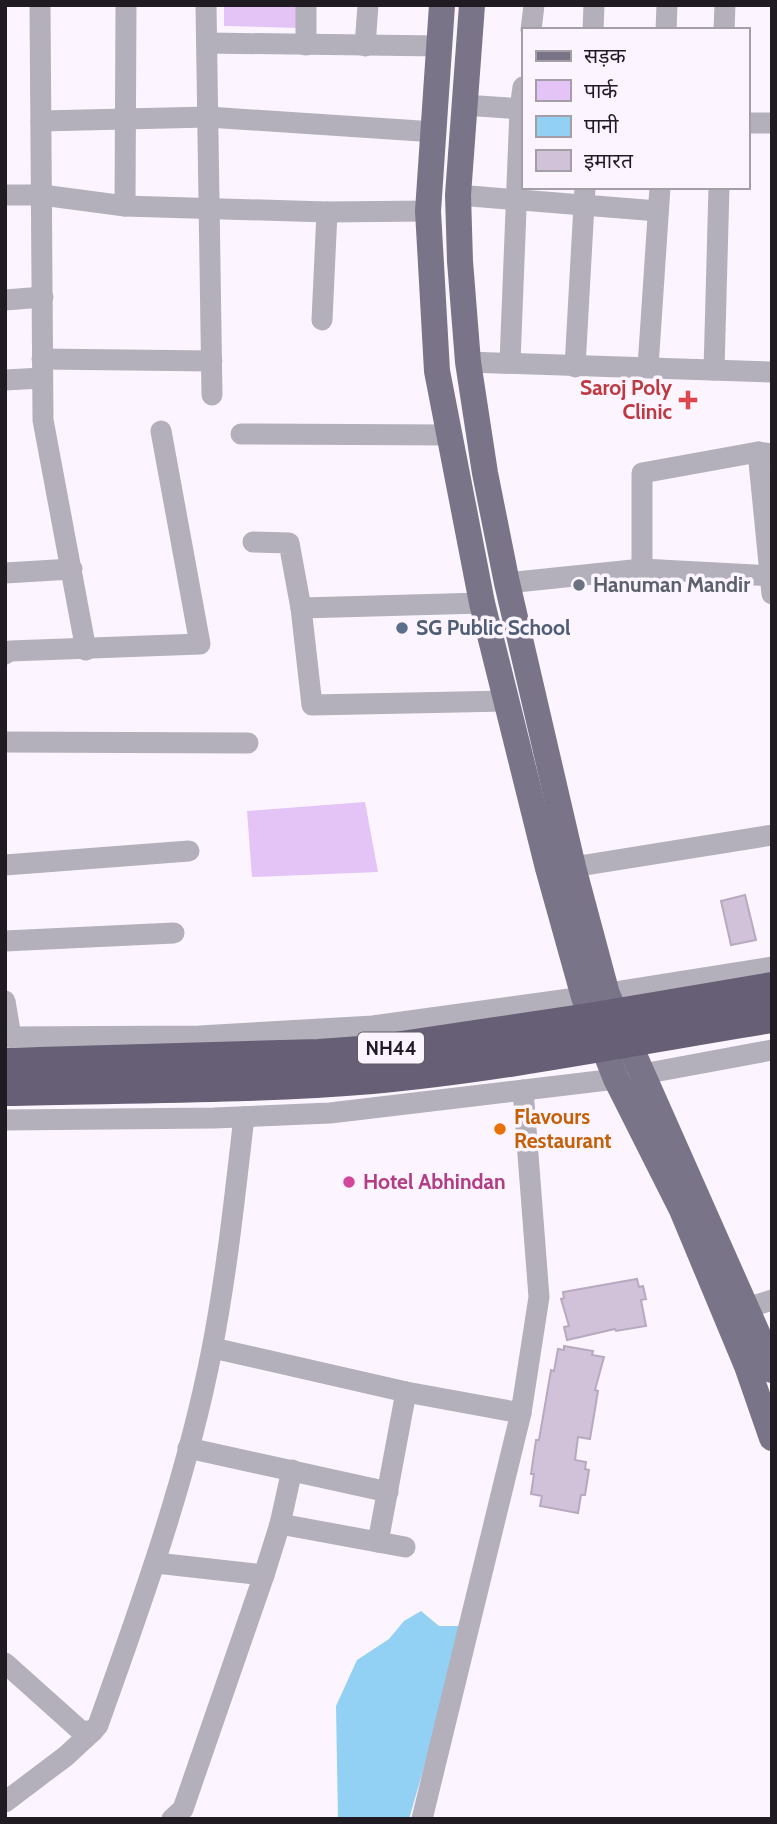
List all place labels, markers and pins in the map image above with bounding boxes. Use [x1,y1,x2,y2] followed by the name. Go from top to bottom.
[580,375,673,424] place label: Saroj Poly Clinic
[678,390,698,410] marker: Saroj Poly Clinic
[593,572,750,597] place label: Hanuman Mandir
[571,577,587,593] marker: Hanuman Mandir
[416,615,571,640] place label: SG Public School
[394,620,410,636] marker: SG Public School
[514,1104,612,1153] place label: Flavours Restaurant
[492,1121,508,1137] marker: Flavours Restaurant
[363,1169,506,1194] place label: Hotel Abhindan
[341,1174,357,1190] marker: Hotel Abhindan

